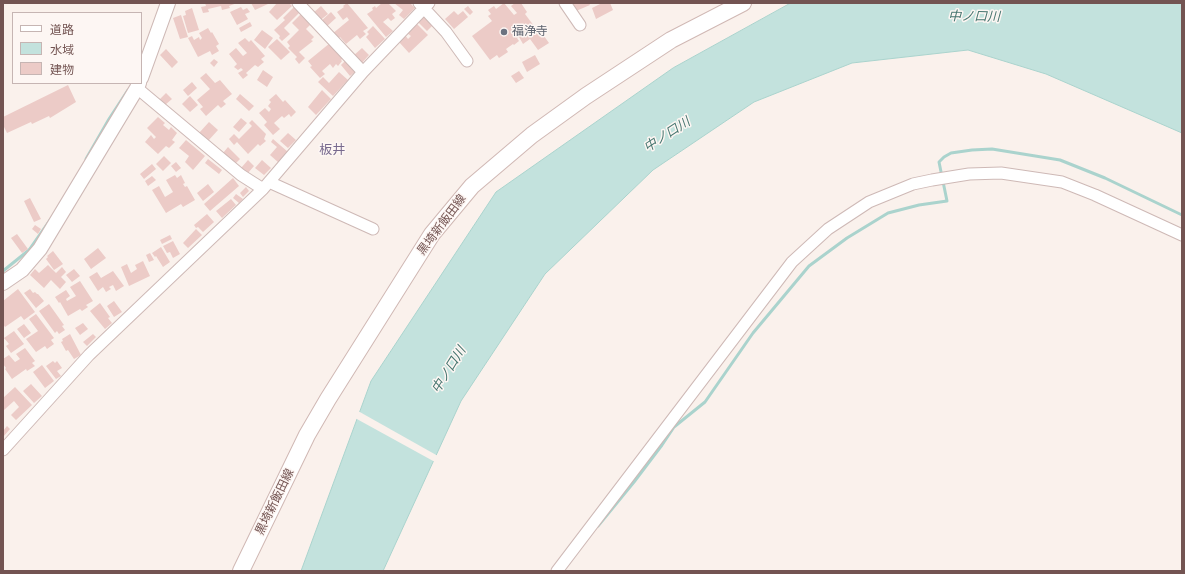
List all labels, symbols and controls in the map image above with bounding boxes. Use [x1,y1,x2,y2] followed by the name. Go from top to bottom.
[948,9,1000,25] water label: 中ノ口川
[12,12,142,84] legend
[50,23,74,37] text: 道路
[512,25,548,39] place label: 福浄寺
[499,27,509,37] marker: 福浄寺
[50,43,74,57] text: 水域
[50,63,74,77] text: 建物
[641,114,693,156] water label: 中ノ口川
[319,142,345,158] district label: 板井
[415,192,469,258] street label: 黒埼新飯田線
[429,344,469,396] water label: 中ノ口川
[253,466,297,538] street label: 黒埼新飯田線

